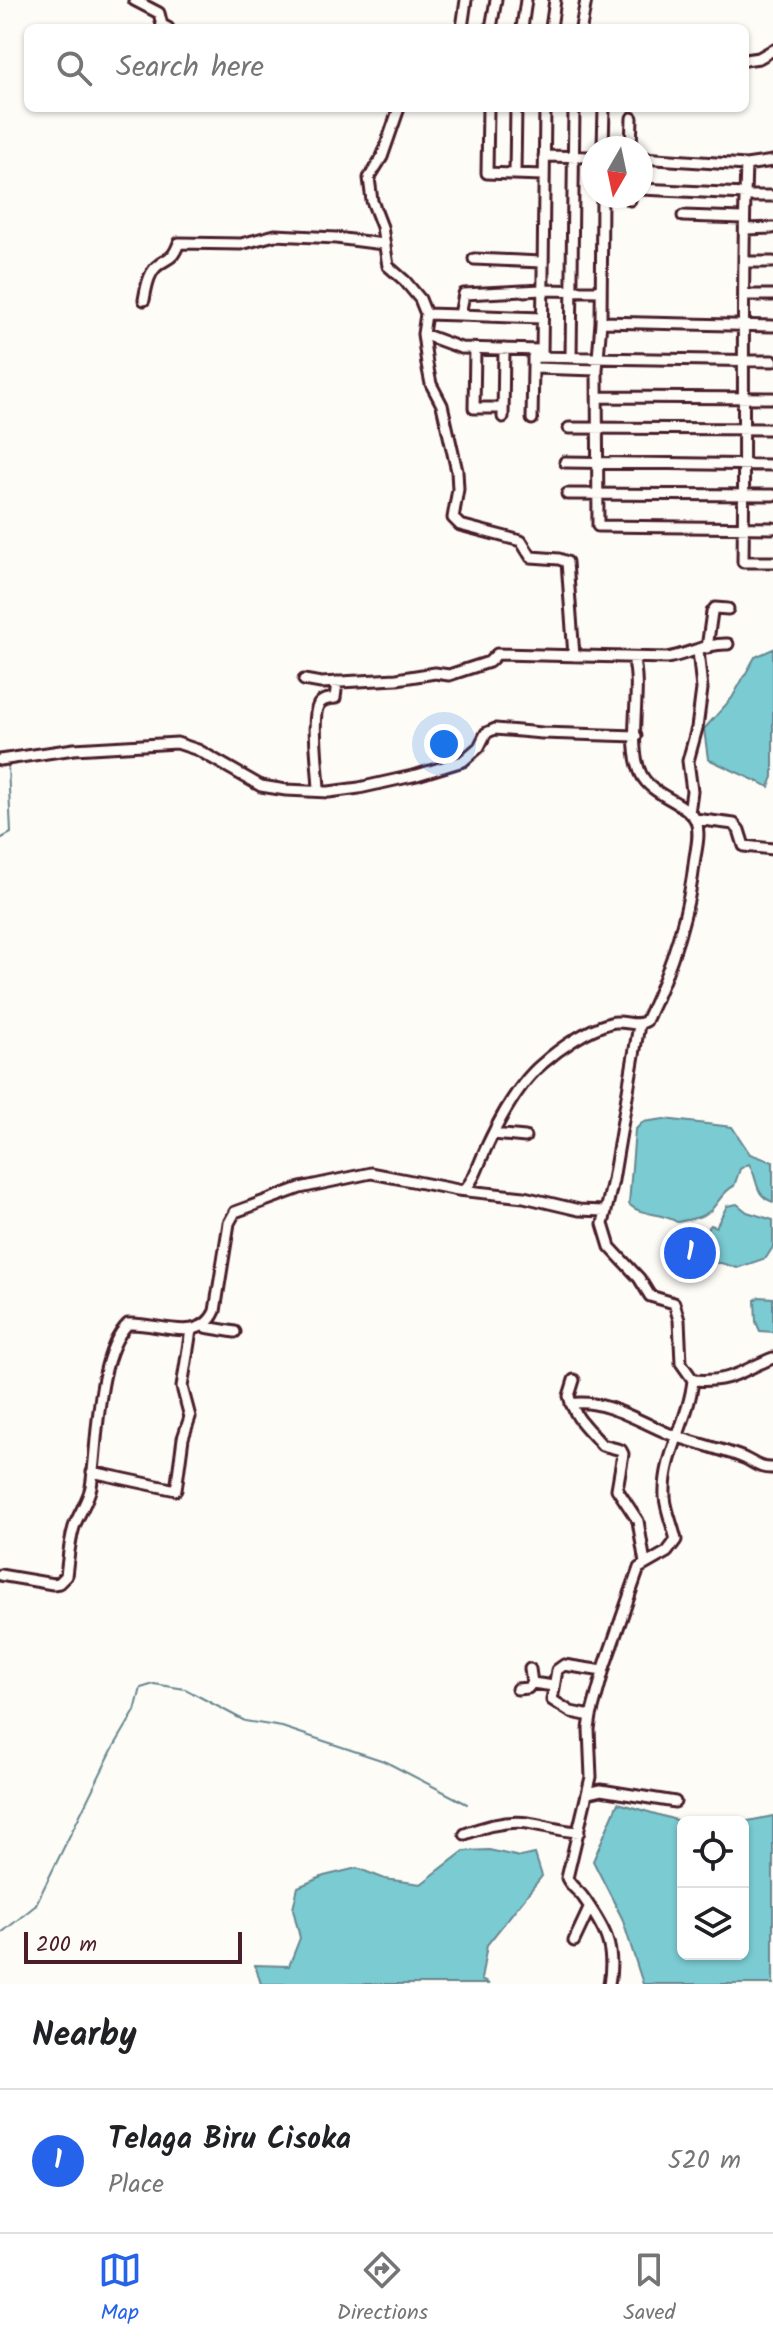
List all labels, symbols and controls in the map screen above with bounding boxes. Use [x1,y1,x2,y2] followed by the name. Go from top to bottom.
[24,24,749,112] search box
[116,44,264,92] text: Search here
[52,46,96,90] icon: search
[581,136,653,208] north arrow
[424,724,464,764] your location
[664,1223,716,1283] pin: 1
[677,1816,749,1960] map controls
[677,1816,749,1888] button: locate
[677,1888,749,1960] button: layers
[24,1928,242,1964] scale bar
[36,1928,97,1963] text: 200 m
[32,2009,137,2063] text: Nearby
[108,2116,351,2164] text: Telaga Biru Cisoka
[54,2140,62,2182] text: 1
[668,2140,741,2182] text: 520 m
[108,2164,164,2206] text: Place
[98,2248,142,2331] tab: Map
[337,2248,428,2331] tab: Directions
[623,2248,675,2331] tab: Saved

